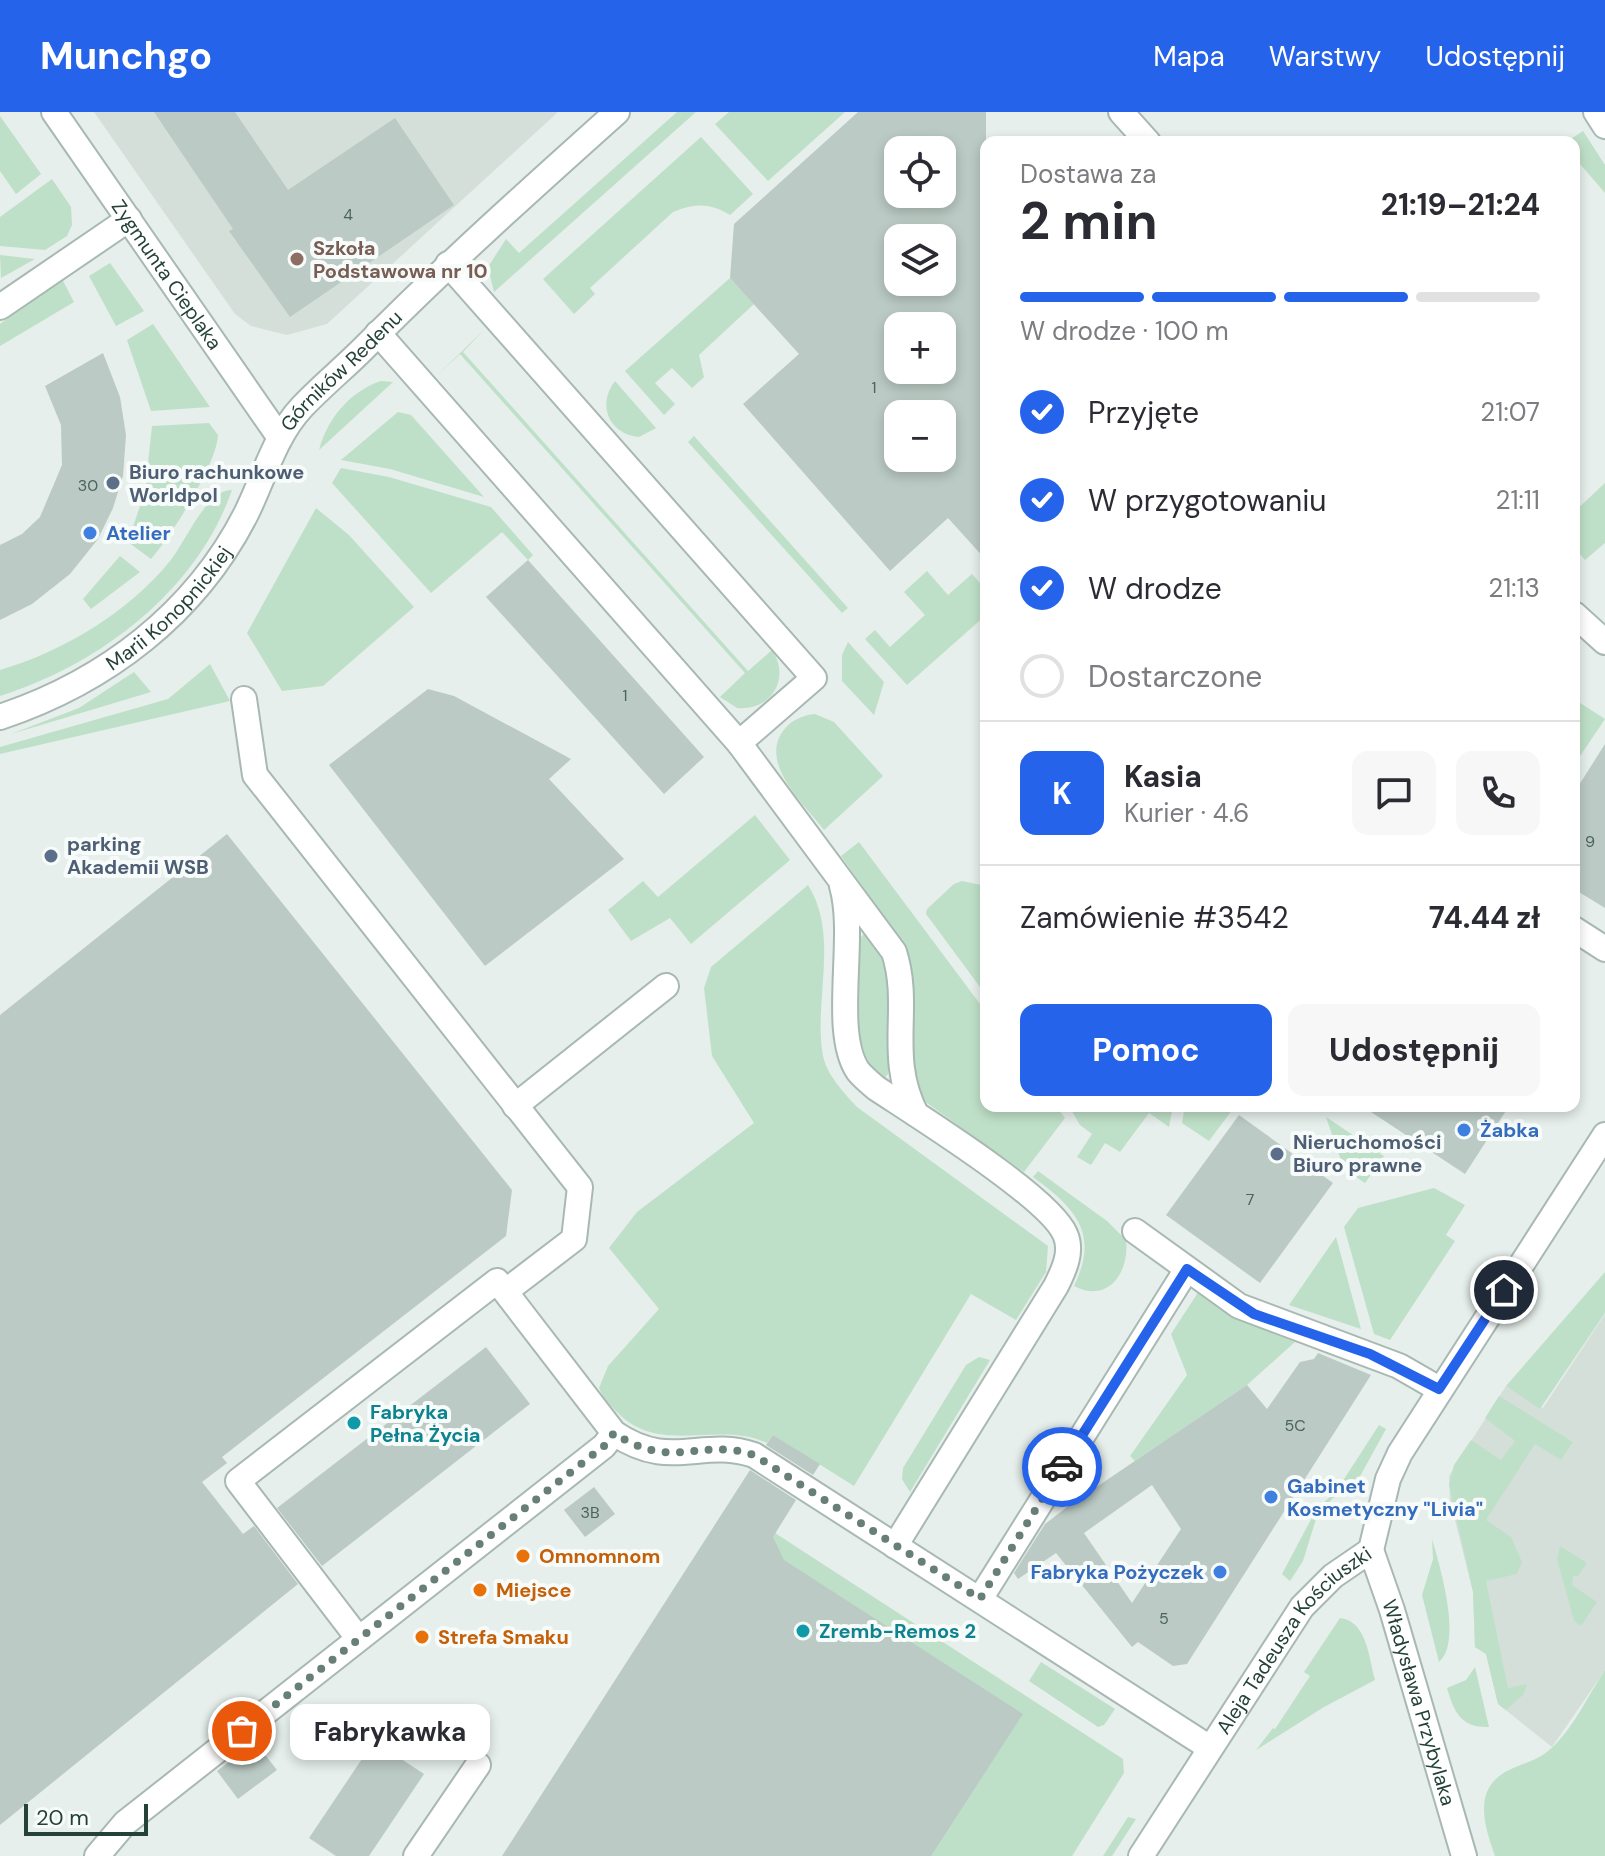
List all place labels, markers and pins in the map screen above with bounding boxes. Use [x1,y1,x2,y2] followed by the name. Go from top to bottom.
[313,235,488,284] place label: Szkoła Podstawowa nr 10
[288,250,306,268] marker: Szkoła Podstawowa nr 10
[129,459,304,508] place label: Biuro rachunkowe Worldpol
[104,474,122,492] marker: Biuro rachunkowe Worldpol
[106,520,171,546] place label: Atelier
[81,524,99,542] marker: Atelier
[67,831,209,880] place label: parking Akademii WSB
[42,847,60,865] marker: parking Akademii WSB
[1480,1117,1539,1143] place label: Żabka
[1455,1121,1473,1139] marker: Żabka
[1293,1129,1442,1178] place label: Nieruchomości Biuro prawne
[1268,1145,1286,1163] marker: Nieruchomości Biuro prawne
[1470,1256,1538,1324] pin
[370,1399,481,1448] place label: Fabryka Pełna Życia
[345,1414,363,1432] marker: Fabryka Pełna Życia
[1287,1473,1483,1522] place label: Gabinet Kosmetyczny "Livia"
[1262,1488,1280,1506] marker: Gabinet Kosmetyczny "Livia"
[539,1543,660,1569] place label: Omnomnom
[514,1547,532,1565] marker: Omnomnom
[1031,1559,1204,1585] place label: Fabryka Pożyczek
[1211,1563,1229,1581] marker: Fabryka Pożyczek
[496,1577,572,1603] place label: Miejsce
[471,1581,489,1599] marker: Miejsce
[819,1618,976,1644] place label: Zremb-Remos 2
[794,1622,812,1640] marker: Zremb-Remos 2
[438,1624,569,1650] place label: Strefa Smaku
[413,1628,431,1646] marker: Strefa Smaku
[208,1697,276,1765] pin
[290,1703,490,1759] callout: Fabrykawka

